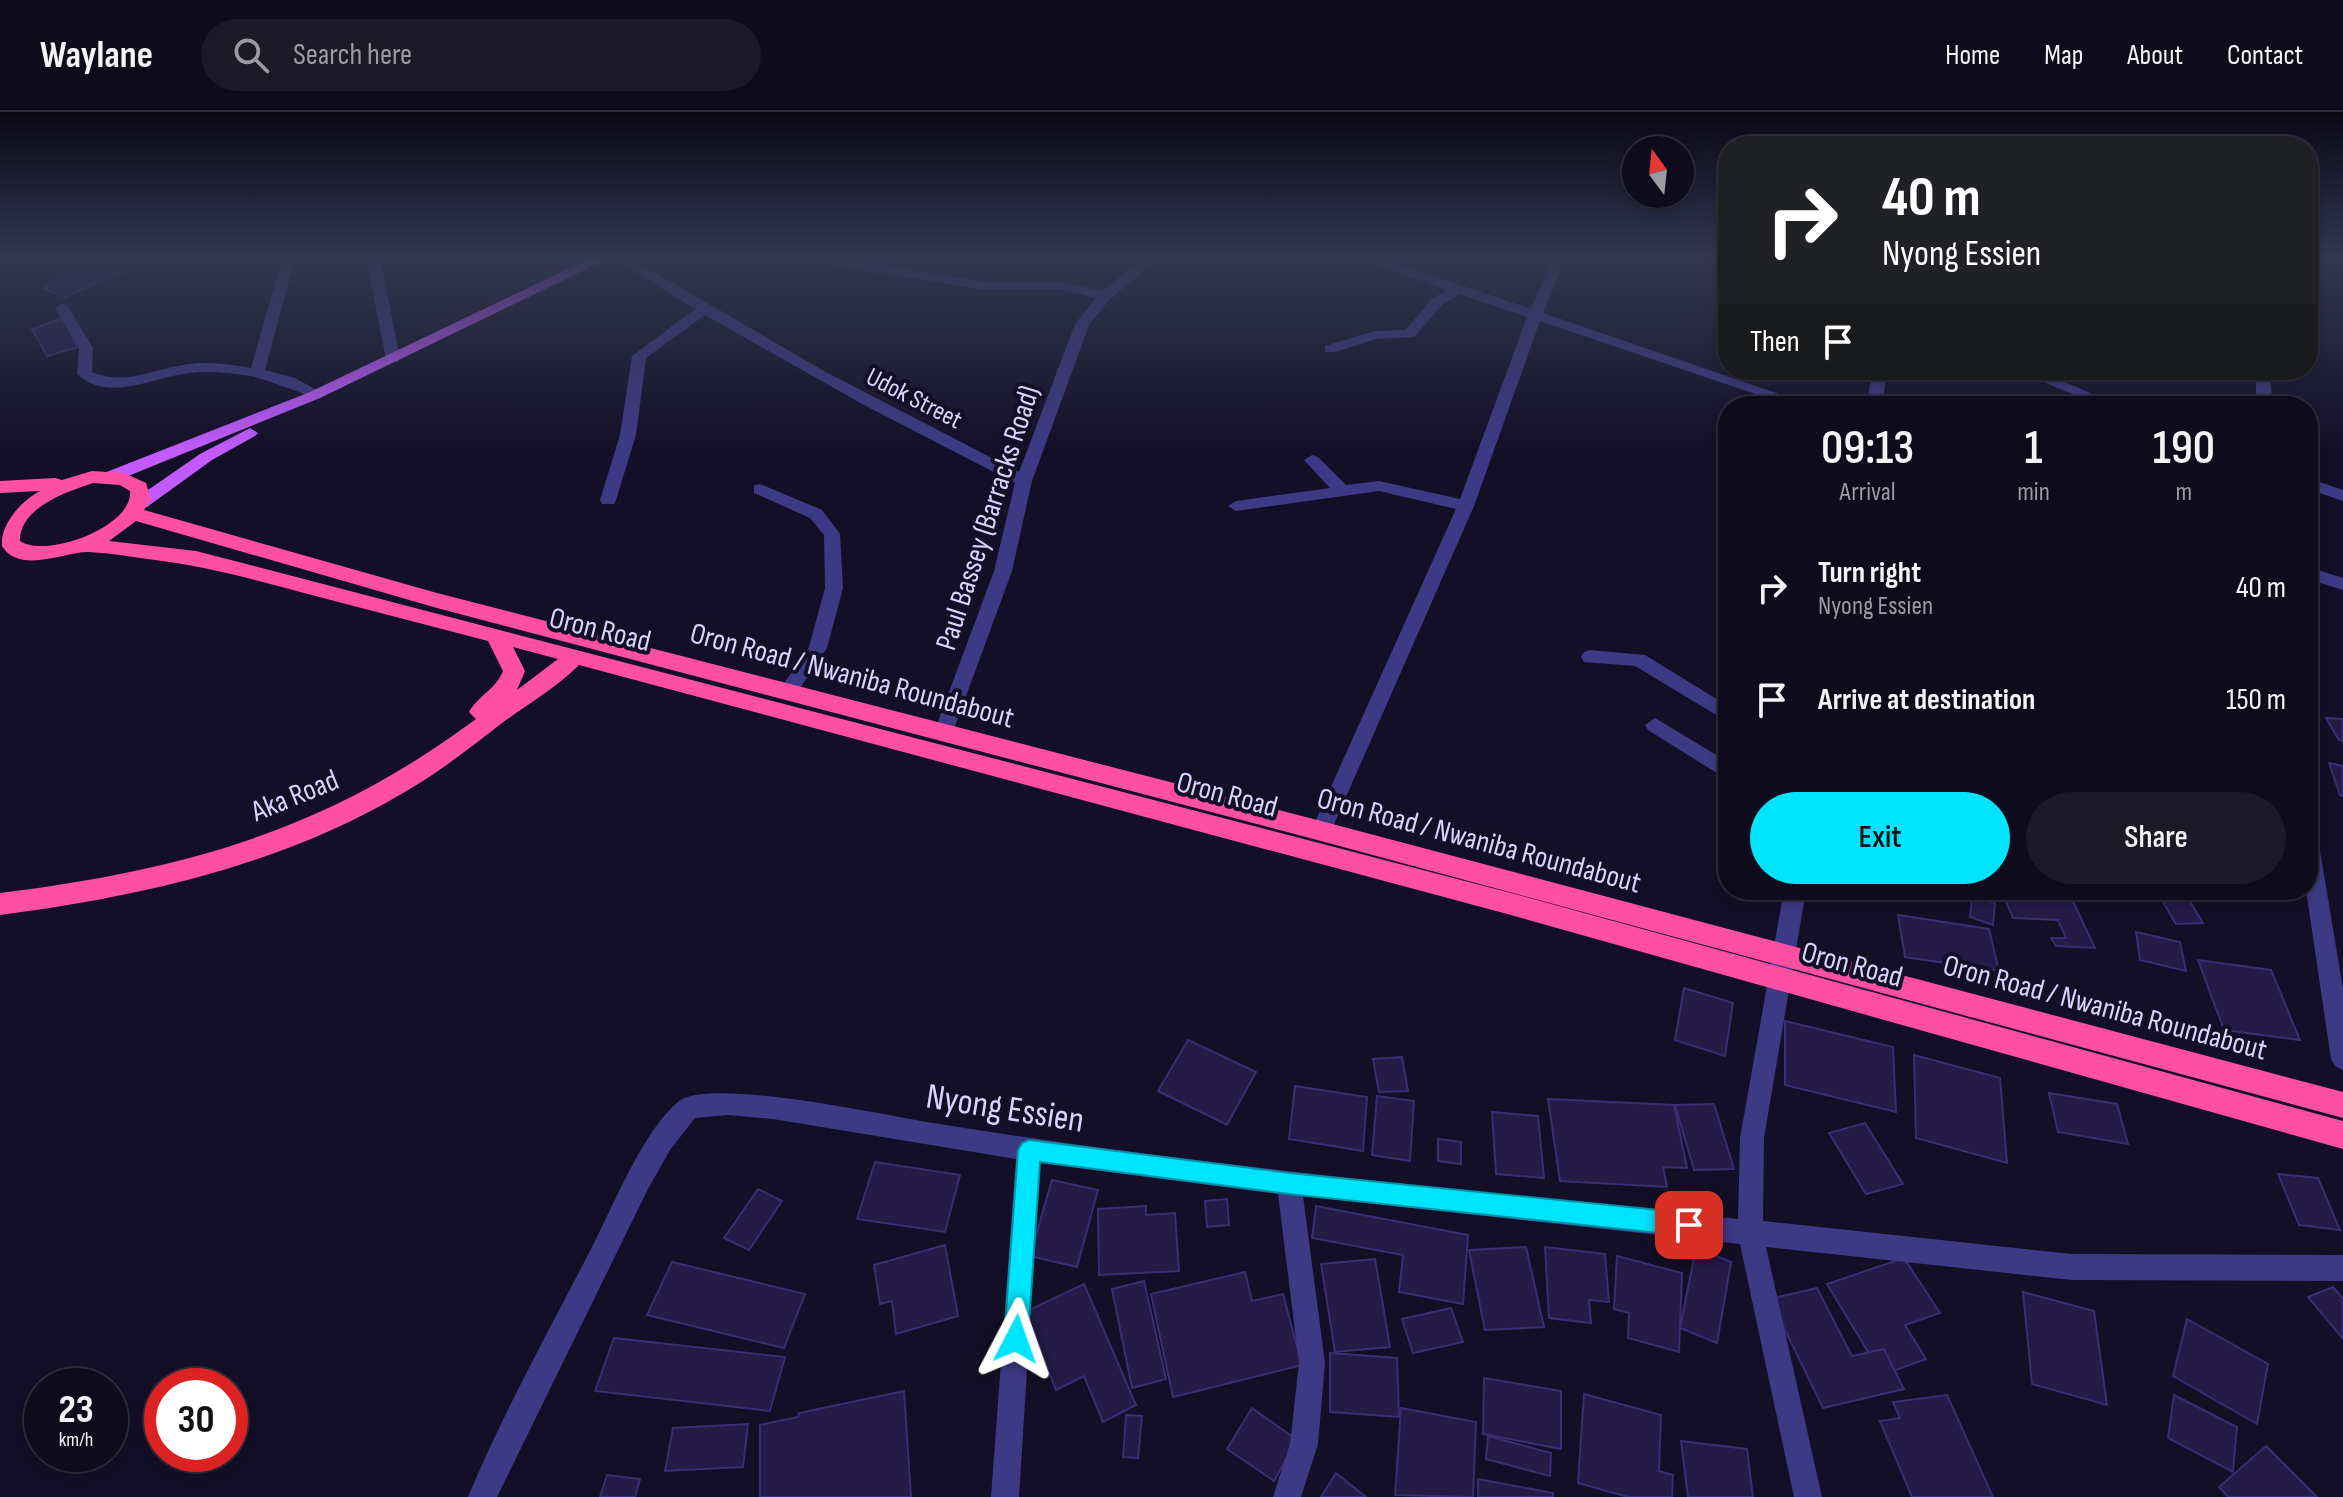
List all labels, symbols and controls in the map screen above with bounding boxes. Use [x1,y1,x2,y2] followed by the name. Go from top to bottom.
[201,19,761,91] search box
[40,33,153,78] text: Waylane
[229,33,273,77] icon: search
[293,37,412,73] text: Search here
[1945,39,2000,72] text: Home
[2044,39,2083,72] text: Map
[2127,39,2183,72] text: About
[2227,39,2303,72] text: Contact
[1622,136,1694,208] north arrow
[1622,136,1694,208] map controls
[1882,165,1981,232] text: 40 m
[1750,168,1854,272] icon: right
[1882,233,2041,276] text: Nyong Essien
[1816,320,1860,364] icon: arrive
[1750,324,1800,360] text: Then
[861,362,967,436] street label: Udok Street
[928,381,1048,655] street label: Paul Bassey (Barracks Road)
[1821,420,1914,477] text: 09:13
[2024,420,2042,477] text: 1
[2153,420,2215,477] text: 190
[1840,477,1896,508] text: Arrival
[2017,477,2050,508] text: min
[2176,477,2192,508] text: m
[1818,555,1921,591] text: Turn right
[1750,566,1794,610] icon: right
[2236,570,2286,606] text: 40 m
[1818,591,1933,622] text: Nyong Essien
[546,600,654,660] street label: Oron Road
[686,615,1018,737] street label: Oron Road / Nwaniba Roundabout
[1750,678,1794,722] icon: arrive
[1818,682,2035,718] text: Arrive at destination
[2226,682,2286,718] text: 150 m
[245,762,344,830] street label: Aka Road
[1173,764,1281,826] street label: Oron Road
[1313,780,1645,902] street label: Oron Road / Nwaniba Roundabout
[1750,792,2010,884] button: Exit
[2026,792,2286,884] button: Share
[1798,934,1906,996] street label: Oron Road
[1939,947,2271,1069] street label: Oron Road / Nwaniba Roundabout
[923,1075,1087,1143] street label: Nyong Essien
[1655,1191,1723,1259] pin
[1667,1203,1711,1247] icon: arrive
[974,1297,1058,1381] position arrow
[144,1368,248,1472] speed limit sign: 30
[58,1386,94,1434] text: 23
[59,1428,93,1452] text: km/h

